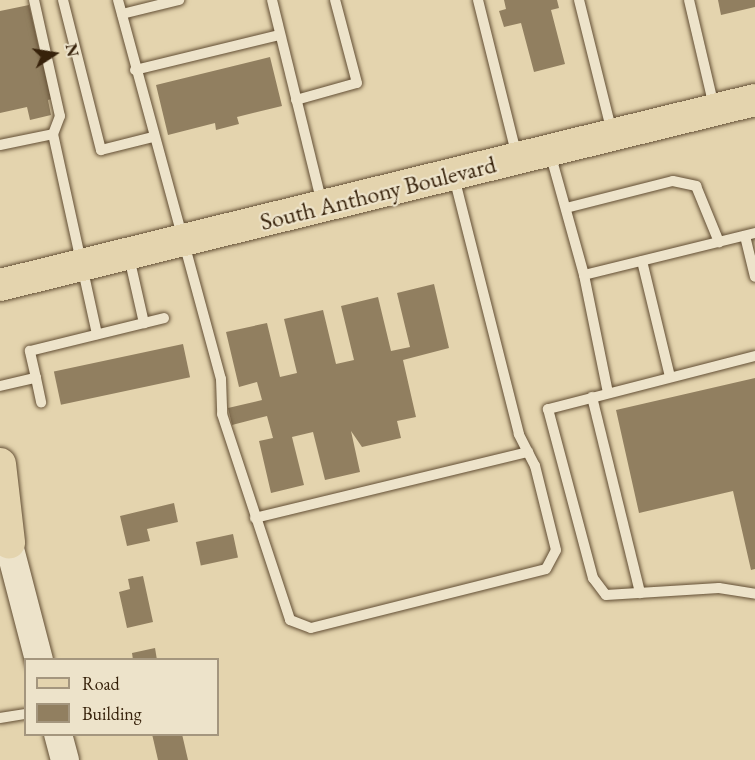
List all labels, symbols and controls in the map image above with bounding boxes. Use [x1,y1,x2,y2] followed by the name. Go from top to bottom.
[24,24,84,84] north arrow
[60,42,84,59] text: N
[257,150,499,236] street label: South Anthony Boulevard
[24,658,219,736] legend
[82,672,120,695] text: Road
[82,702,142,725] text: Building

